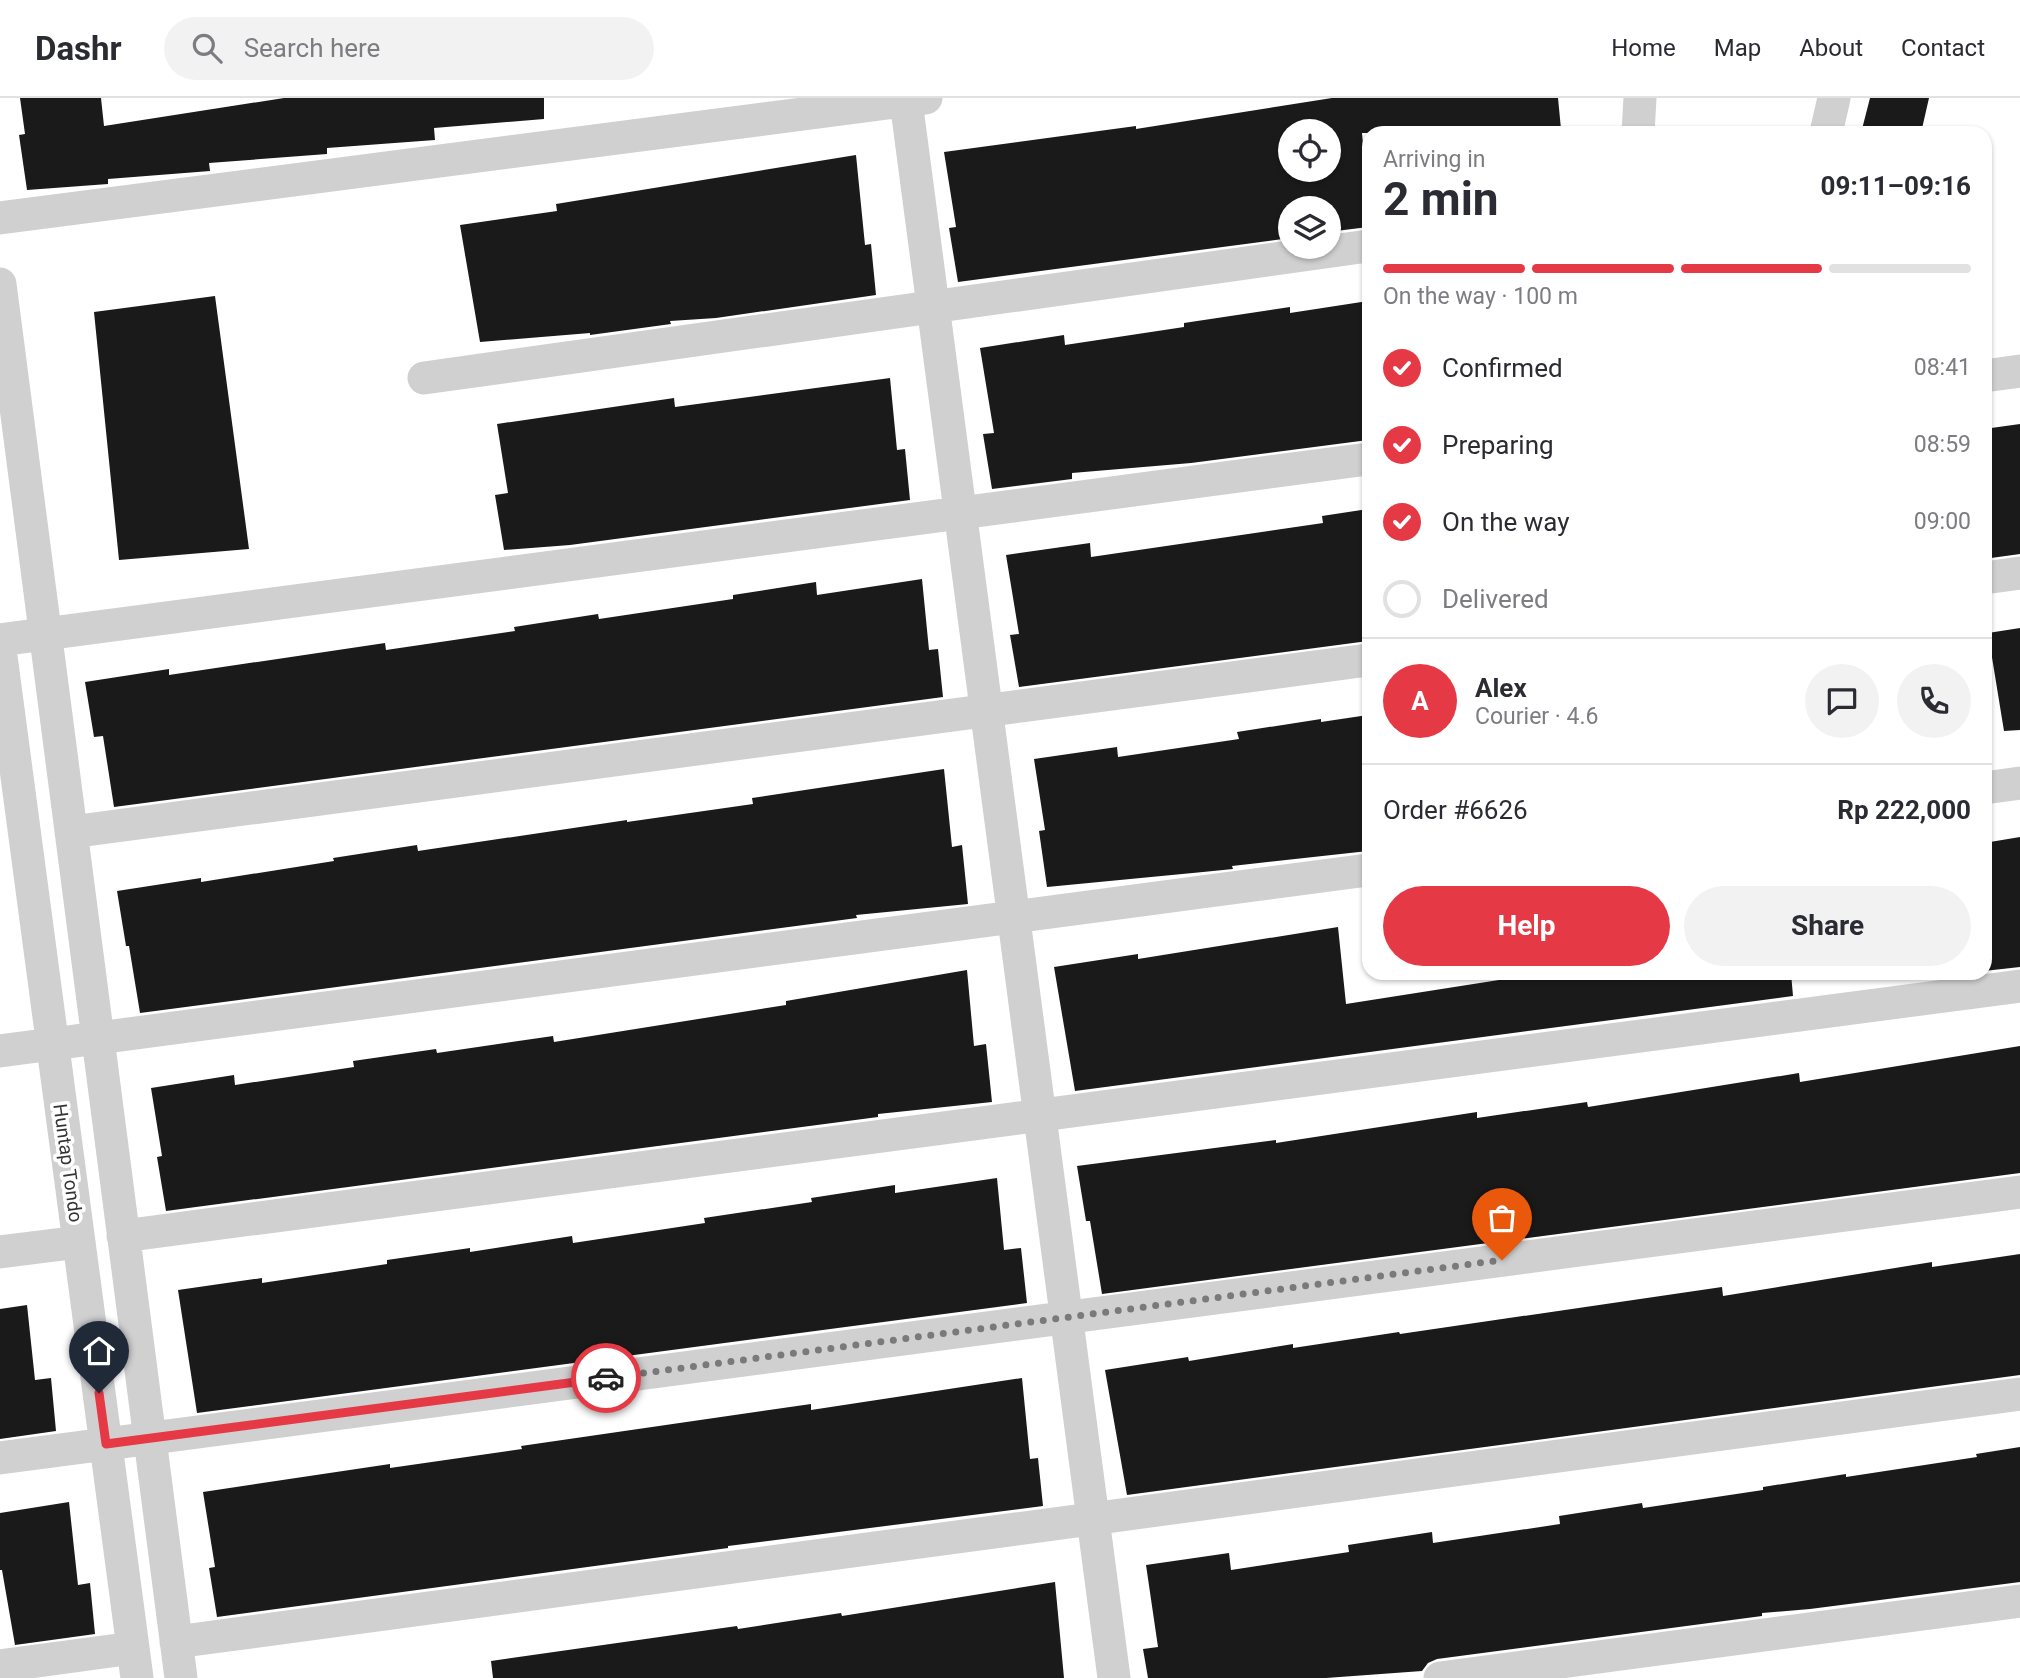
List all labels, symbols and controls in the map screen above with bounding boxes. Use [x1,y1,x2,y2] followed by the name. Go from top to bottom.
[164,17,654,80] search box
[35,29,122,68] text: Dashr
[188,29,226,67] icon: search
[244,33,380,63] text: Search here
[1611,34,1676,62] text: Home
[1714,34,1761,62] text: Map
[1799,34,1863,62] text: About
[1901,34,1985,62] text: Contact
[1278,119,1341,259] map controls
[1278,119,1341,182] button: locate
[1383,146,1486,173] text: Arriving in
[1821,171,1971,201] text: 09:11–09:16
[1383,172,1499,226] text: 2 min
[1278,196,1341,259] button: layers
[1383,283,1578,310] text: On the way · 100 m
[1383,349,1421,387] icon: check
[1442,353,1563,383] text: Confirmed
[1914,354,1971,381] text: 08:41
[1383,426,1421,464] icon: check
[1442,430,1554,460] text: Preparing
[1914,431,1971,458] text: 08:59
[1383,503,1421,541] icon: check
[1442,507,1570,537] text: On the way
[1914,508,1971,535] text: 09:00
[1442,584,1549,614] text: Delivered
[1805,664,1879,738] button: chat
[1897,664,1971,738] button: phone
[1475,673,1527,703] text: Alex
[1411,686,1429,716] text: A
[1475,703,1598,730] text: Courier · 4.6
[1383,795,1528,825] text: Order #6626
[1837,795,1971,825] text: Rp 222,000
[1383,886,1670,966] button: Help
[1684,886,1971,966] button: Share
[48,1102,88,1224] street label: Huntap Tondo
[1472,1188,1532,1260] pin
[1483,1199,1521,1237] icon: bag
[69,1321,129,1393] pin
[80,1332,118,1370] icon: home
[571,1343,641,1413] courier
[587,1359,625,1397] icon: car

